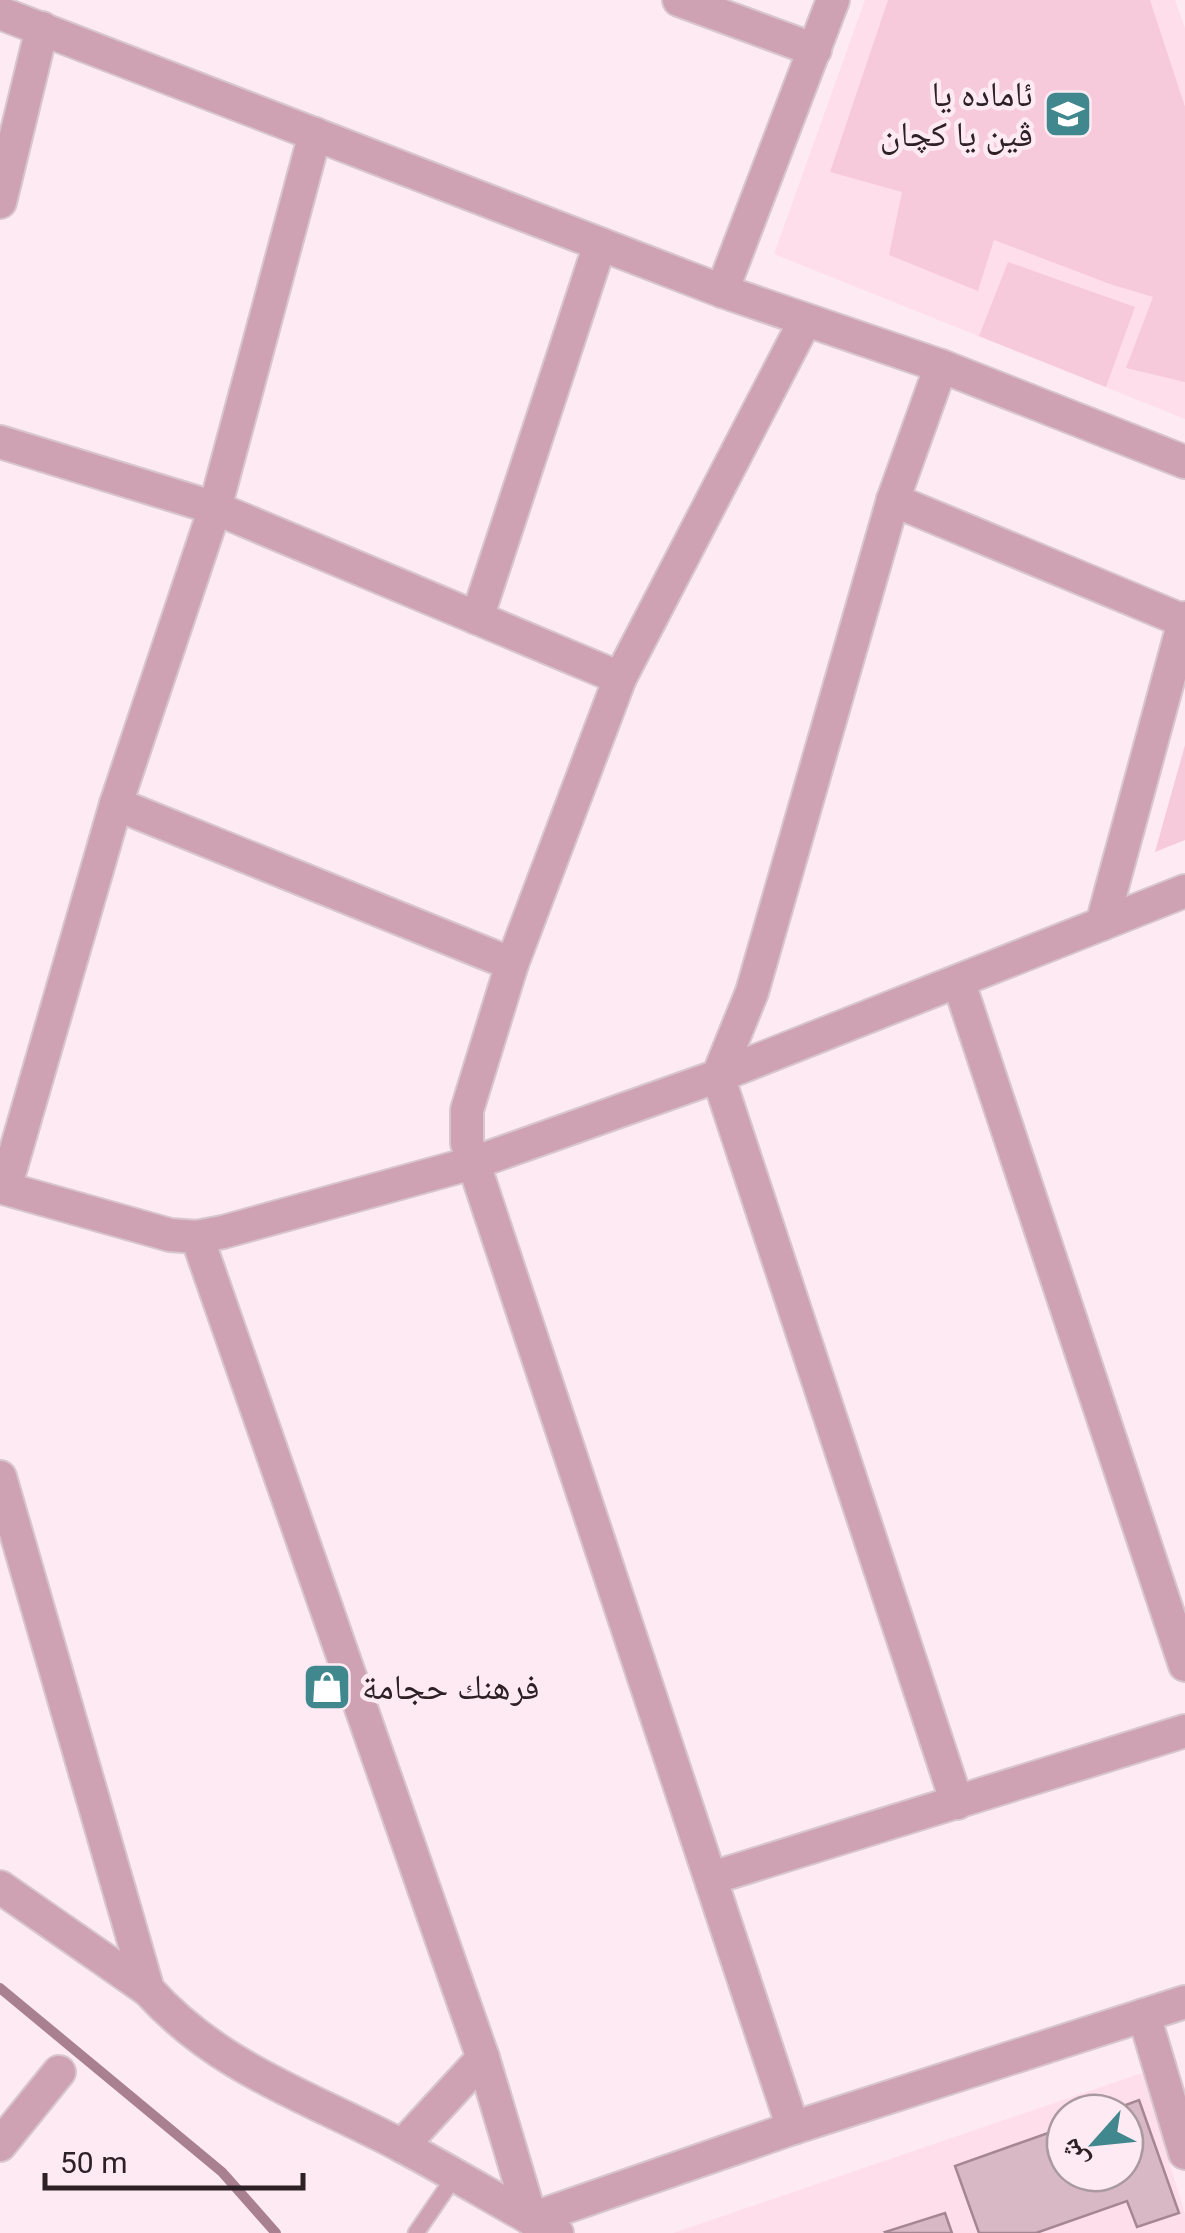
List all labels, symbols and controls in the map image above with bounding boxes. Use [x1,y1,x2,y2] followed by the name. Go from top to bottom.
[880,74,1033,155] place label: ئاماده یا ڤین یا کچان
[1042,88,1094,140] school or university icon: ئاماده یا ڤین یا کچان
[301,1661,353,1713] shop icon: فرهنك حجامة
[362,1667,540,1708] place label: فرهنك حجامة
[1045,2093,1145,2193] north arrow
[45,2128,302,2190] scale bar
[1052,2133,1095,2175] text: ش
[60,2145,127,2180] text: 50 m

